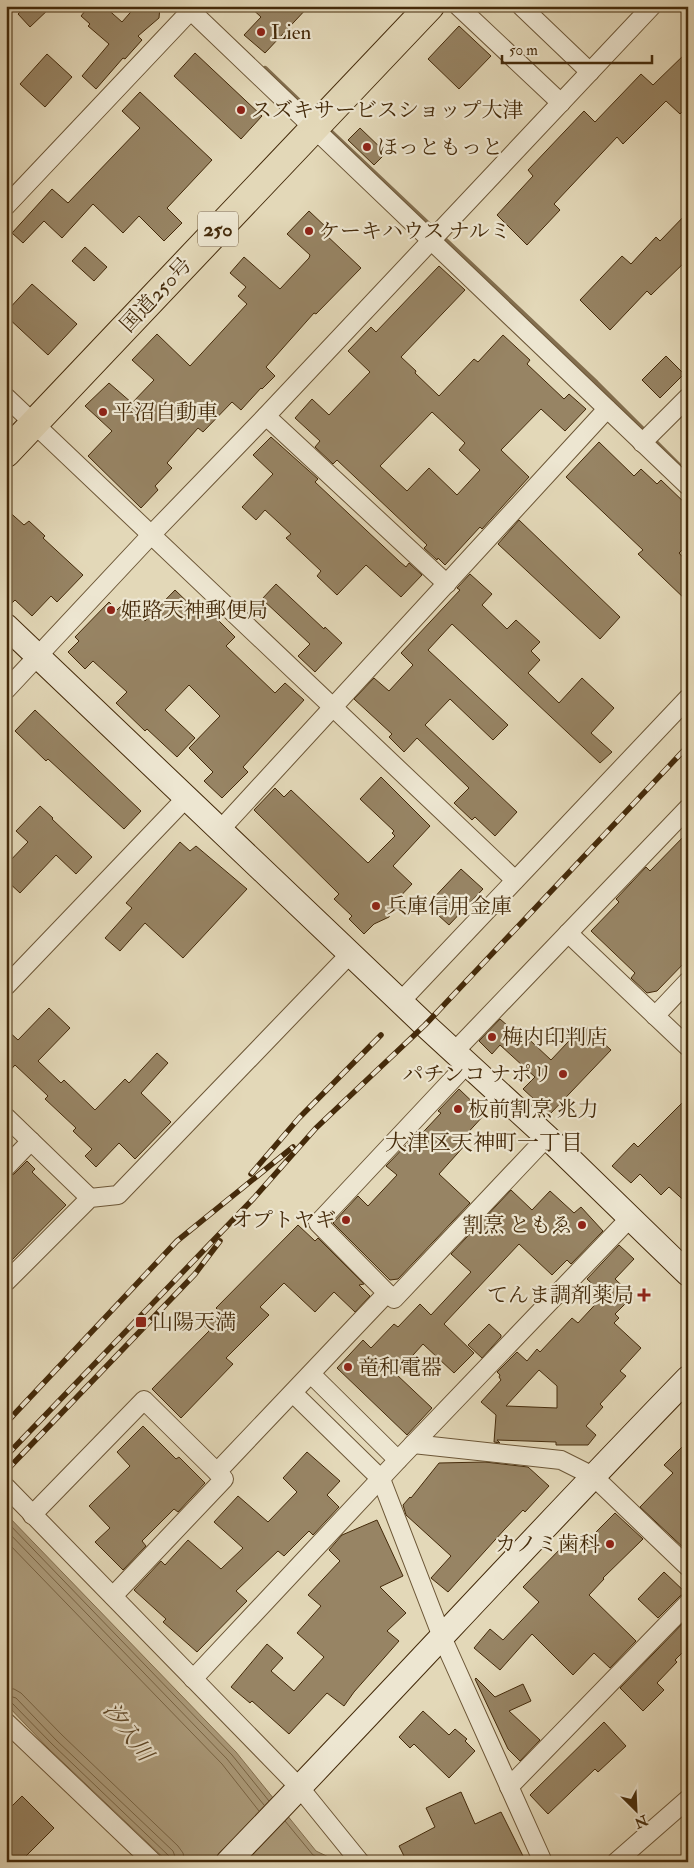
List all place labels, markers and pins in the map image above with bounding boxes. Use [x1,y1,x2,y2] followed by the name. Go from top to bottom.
[271,19,311,46] place label: Lien
[255,26,267,38] marker: Lien
[251,97,524,124] place label: スズキサービスショップ大津
[235,104,247,116] marker: スズキサービスショップ大津
[377,134,503,161] place label: ほっともっと
[361,141,373,153] marker: ほっともっと
[319,218,511,245] place label: ケーキハウス ナルミ
[303,225,315,237] marker: ケーキハウス ナルミ
[113,399,218,426] place label: 平沼自動車
[97,406,109,418] marker: 平沼自動車
[121,597,268,624] place label: 姫路天神郵便局
[105,604,117,616] marker: 姫路天神郵便局
[386,893,512,920] place label: 兵庫信用金庫
[370,900,382,912] marker: 兵庫信用金庫
[502,1024,607,1051] place label: 梅内印判店
[486,1031,498,1043] marker: 梅内印判店
[403,1061,553,1088] place label: パチンコ ナポリ
[557,1068,569,1080] marker: パチンコ ナポリ
[468,1096,598,1123] place label: 板前割烹 兆力
[452,1103,464,1115] marker: 板前割烹 兆力
[232,1207,336,1234] place label: オプトヤギ
[463,1212,572,1239] place label: 割烹 ともゑ
[340,1214,352,1226] marker: オプトヤギ
[576,1219,588,1231] marker: 割烹 ともゑ
[487,1282,634,1309] place label: てんま調剤薬局
[638,1289,650,1301] marker: てんま調剤薬局
[152,1309,236,1336] place label: 山陽天満
[134,1315,148,1329] marker: 山陽天満
[358,1354,442,1381] place label: 竜和電器
[342,1361,354,1373] marker: 竜和電器
[495,1531,600,1558] place label: カノミ歯科
[604,1538,616,1550] marker: カノミ歯科

